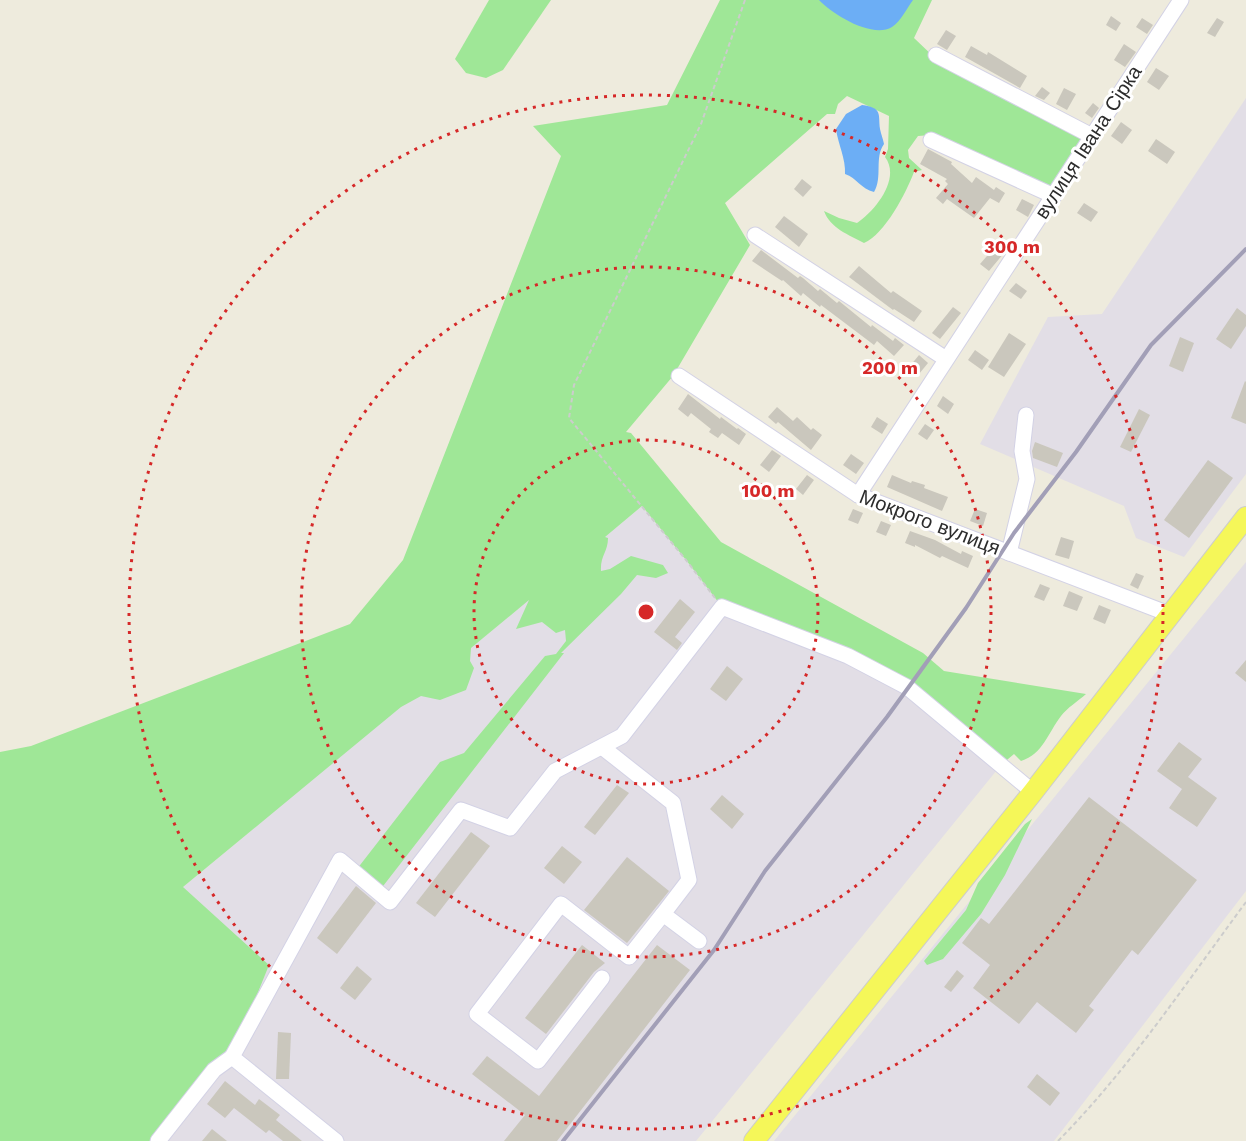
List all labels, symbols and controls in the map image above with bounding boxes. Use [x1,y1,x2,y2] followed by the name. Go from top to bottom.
[1029,60,1147,223] street label: вулиця Івана Сірка
[984,236,1040,257] text: 300 m
[862,357,918,378] text: 200 m
[741,480,795,501] text: 100 m
[856,484,1004,560] street label: Мокрого вулиця
[636,602,656,622] centre of rings

